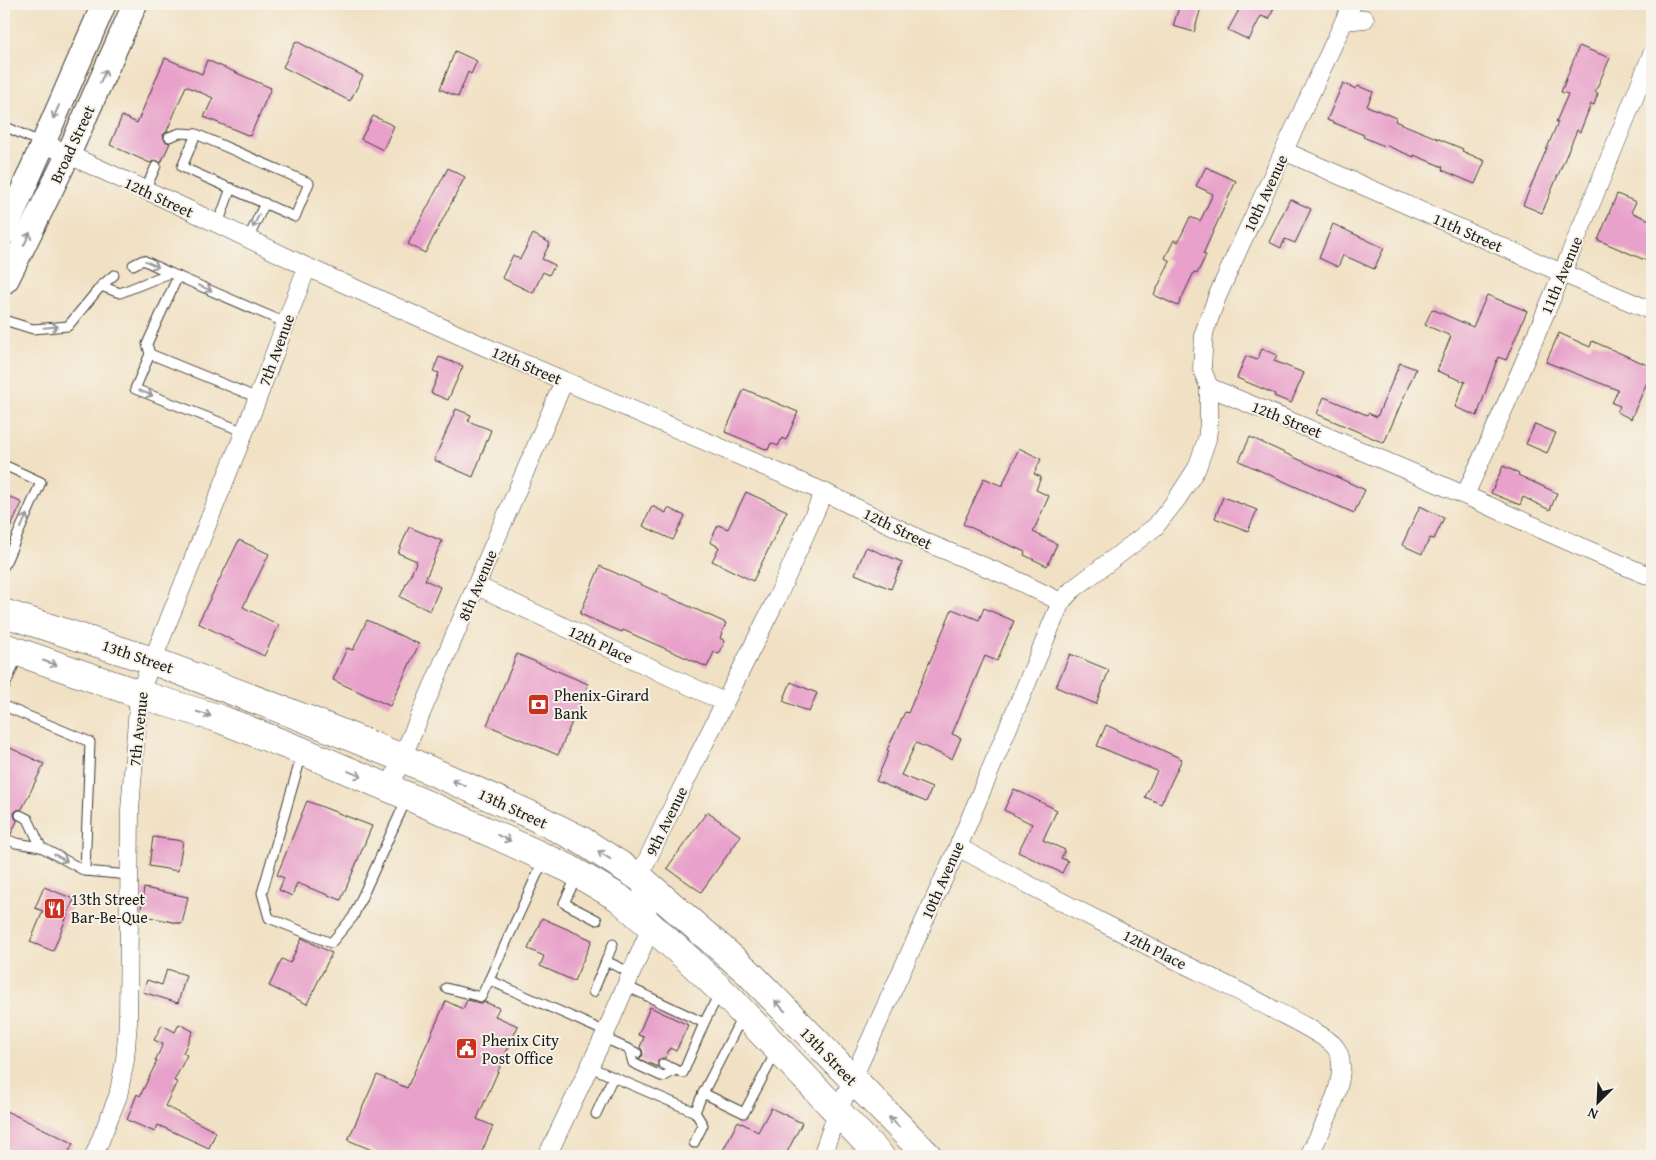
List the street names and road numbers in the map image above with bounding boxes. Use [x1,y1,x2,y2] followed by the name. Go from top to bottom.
[43,101,101,187] street label: Broad Street
[1237,150,1293,236] street label: 10th Avenue
[120,170,198,224] street label: 12th Street
[1429,206,1507,258] street label: 11th Street
[1534,232,1588,318] street label: 11th Avenue
[252,311,300,389] street label: 7th Avenue
[488,339,566,391] street label: 12th Street
[1248,394,1326,444] street label: 12th Street
[859,501,937,555] street label: 12th Street
[451,546,503,624] street label: 8th Avenue
[565,619,637,669] street label: 12th Place
[99,633,177,680] street label: 13th Street
[122,690,154,768] street label: 7th Avenue
[474,781,552,835] street label: 13th Street
[639,782,693,860] street label: 9th Avenue
[914,837,970,923] street label: 10th Avenue
[1119,923,1191,975] street label: 12th Place
[795,1021,864,1091] street label: 13th Street

